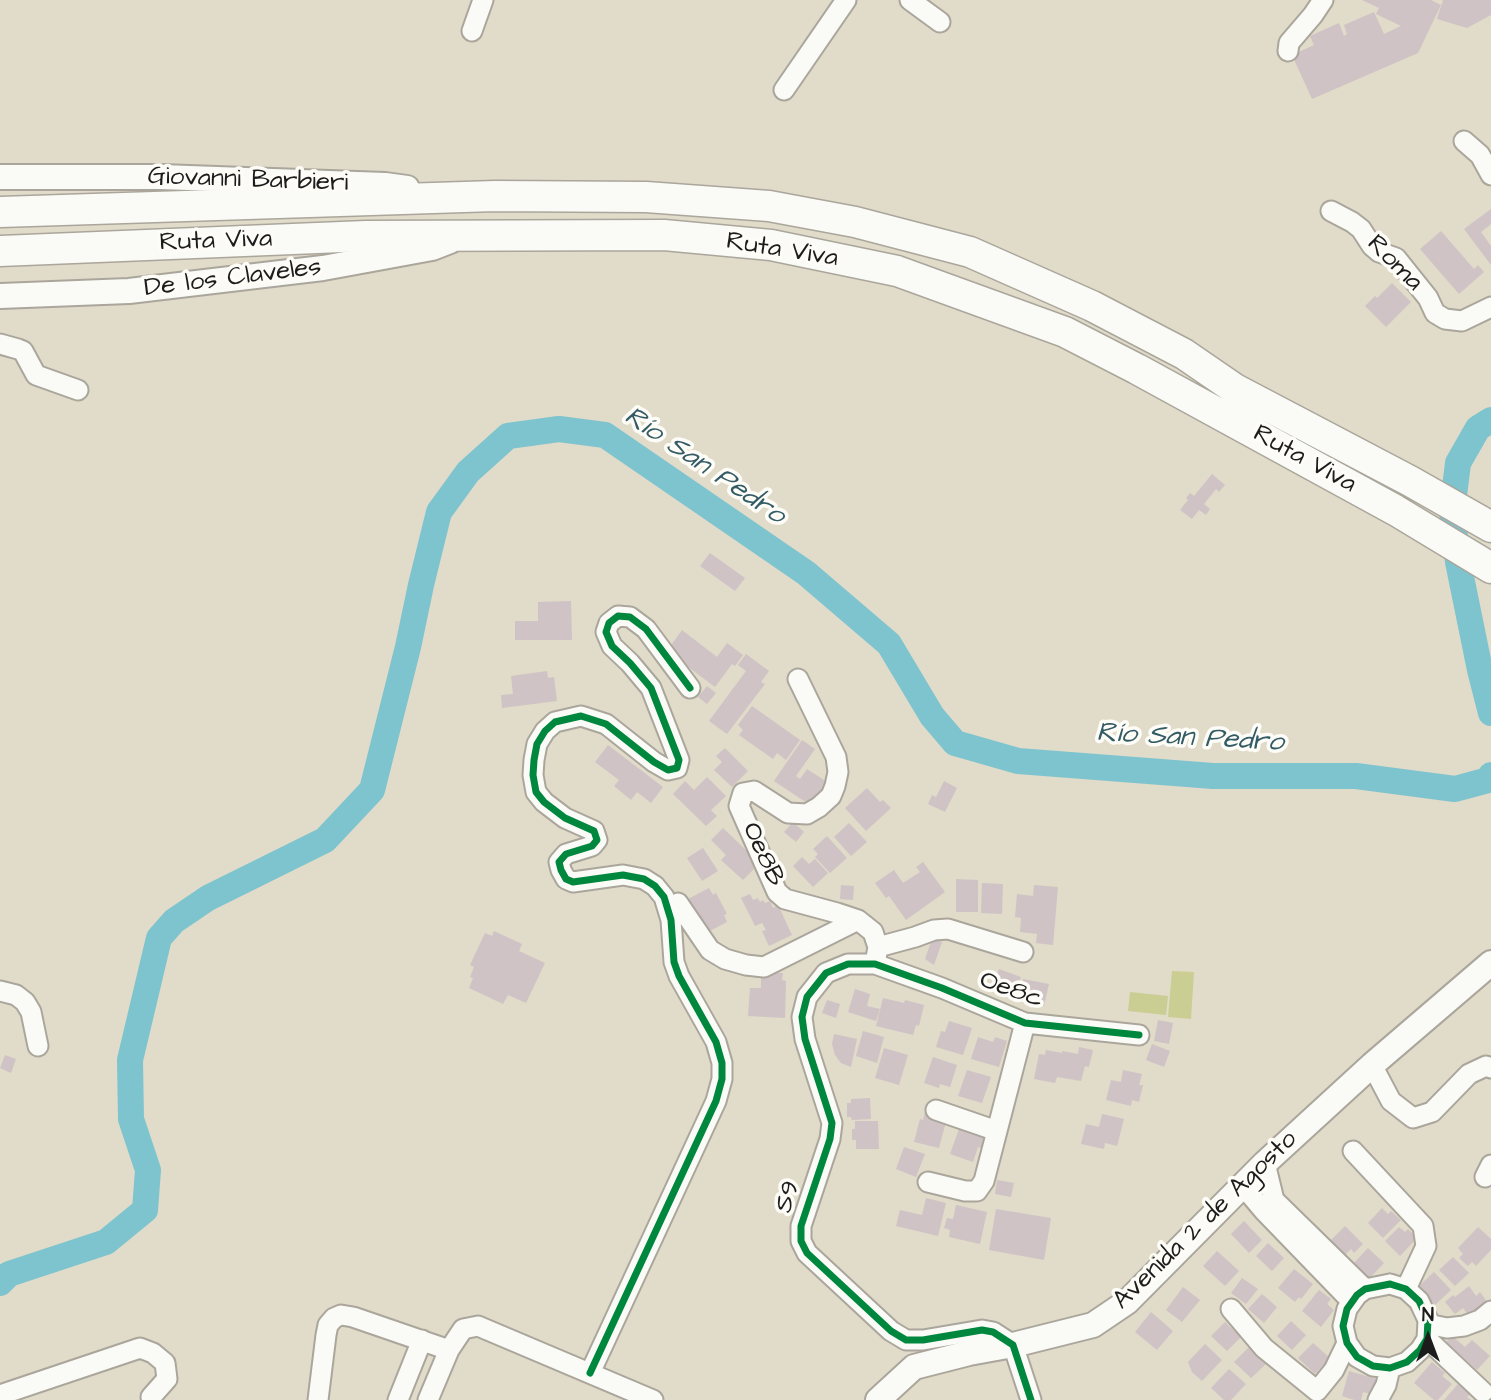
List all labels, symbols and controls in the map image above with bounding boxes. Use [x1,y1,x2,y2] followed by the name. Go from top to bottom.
[147,162,349,200] street label: Giovanni Barbieri
[159,224,273,260] street label: Ruta Viva
[724,227,840,275] street label: Ruta Viva
[1359,229,1429,299] street label: Roma
[143,253,323,305] street label: De los Claveles
[617,401,791,533] water label: Río San Pedro
[1247,419,1361,501] street label: Ruta Viva
[1096,717,1284,761] water label: Río San Pedro
[734,818,790,892] street label: Oe8B
[975,966,1047,1016] street label: Oe8c
[1107,1125,1305,1317] street label: Avenida 2 de Agosto
[769,1177,809,1217] street label: S9
[1393,1302,1463,1372] north arrow
[1422,1302,1434,1329] text: N

